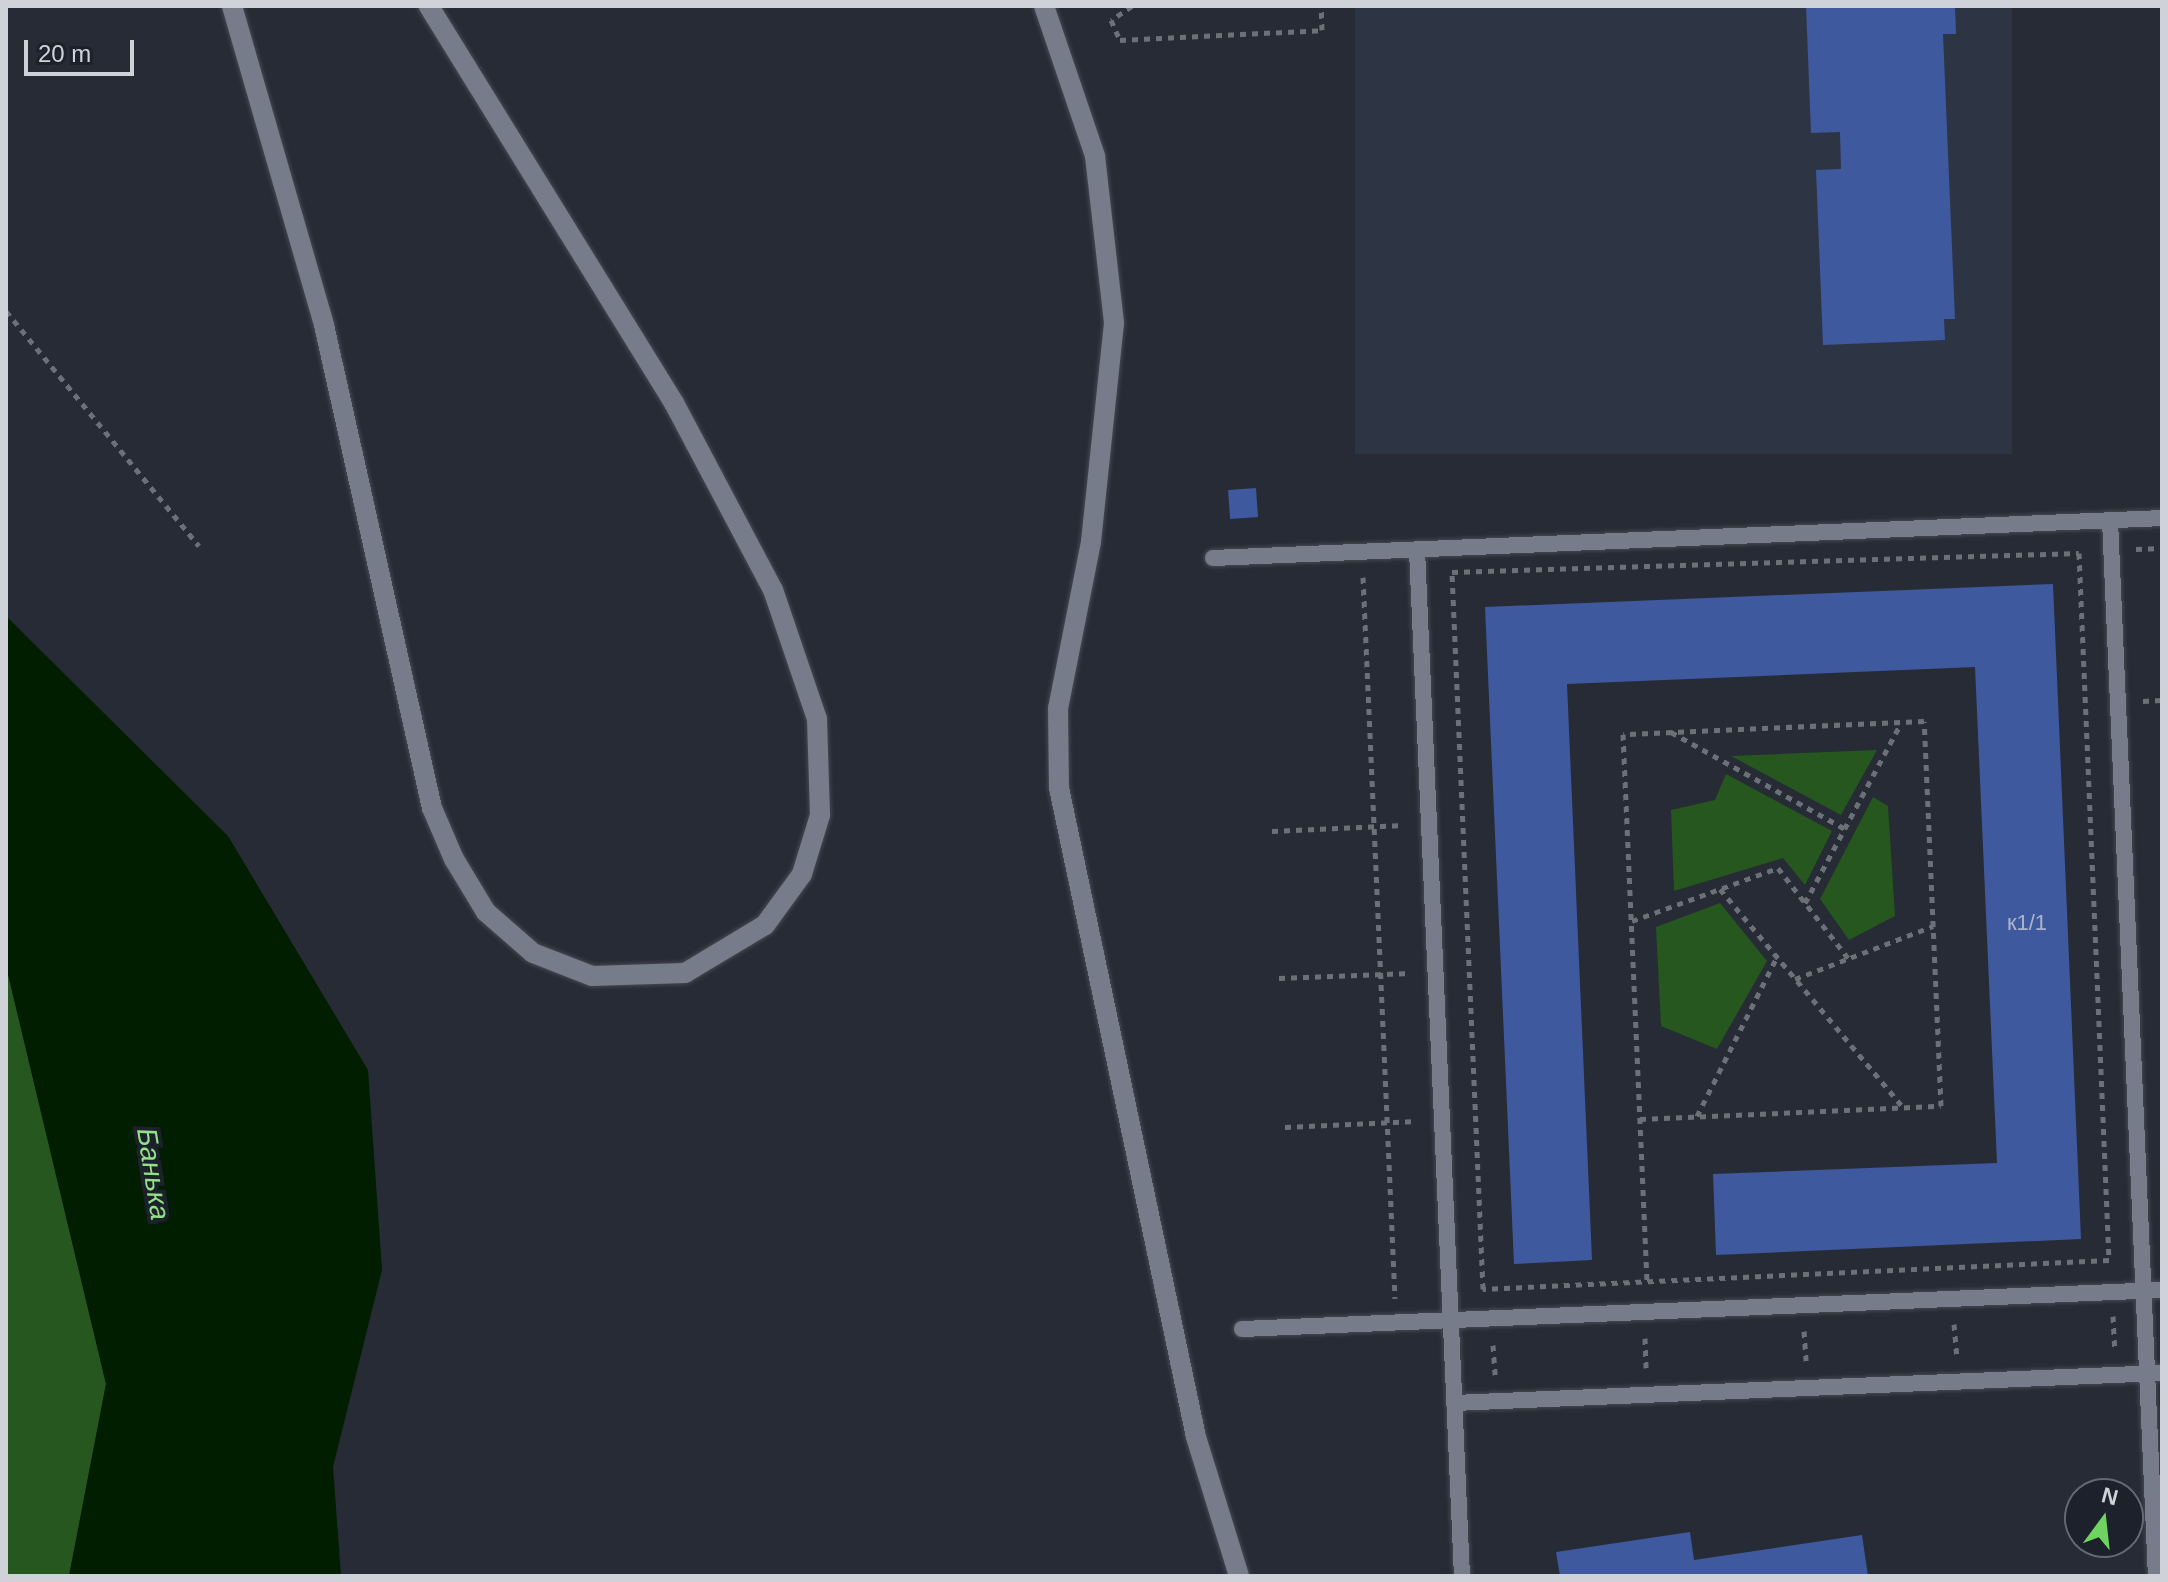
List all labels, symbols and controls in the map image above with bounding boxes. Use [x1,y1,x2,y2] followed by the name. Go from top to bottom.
[28,24,138,74] scale bar
[38,40,91,67] text: 20 m
[2007,910,2047,936] house number: к1/1
[129,1126,177,1222] water label: Банька
[2064,1478,2144,1558] north arrow
[2099,1482,2121,1510] text: N

